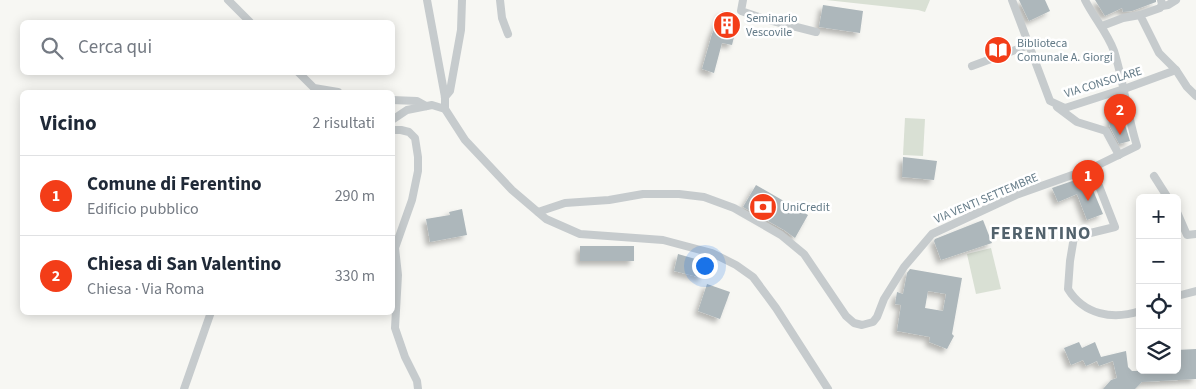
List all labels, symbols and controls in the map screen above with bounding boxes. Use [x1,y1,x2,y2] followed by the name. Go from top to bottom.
[712,10,742,40] building icon: Seminario Vescovile
[746,10,798,41] place label: Seminario Vescovile
[20,20,395,75] search box
[38,34,66,62] icon: search
[78,34,152,61] text: Cerca qui
[983,35,1013,65] library icon: Biblioteca Comunale A. Giorgi
[1017,35,1113,66] place label: Biblioteca Comunale A. Giorgi
[1062,63,1144,102] street label: VIA CONSOLARE
[1104,94,1136,135] pin: 2
[40,108,97,138] text: Vicino
[313,112,375,134] text: 2 risultati
[1072,160,1104,201] pin: 1
[932,169,1041,228] street label: VIA VENTI SETTEMBRE
[87,171,262,198] text: Comune di Ferentino
[52,185,60,207] text: 1
[335,185,375,207] text: 290 m
[748,192,778,222] bank icon: UniCredit
[1136,194,1181,374] map controls
[1136,194,1181,239] button: +
[87,198,199,220] text: Edificio pubblico
[782,199,830,216] place label: UniCredit
[991,221,1091,246] district label: FERENTINO
[1136,239,1181,284] button: −
[87,251,281,278] text: Chiesa di San Valentino
[692,253,718,279] your location
[52,265,60,287] text: 2
[335,265,375,287] text: 330 m
[87,278,204,300] text: Chiesa · Via Roma
[1136,284,1181,329] button: locate
[1136,329,1181,374] button: layers

